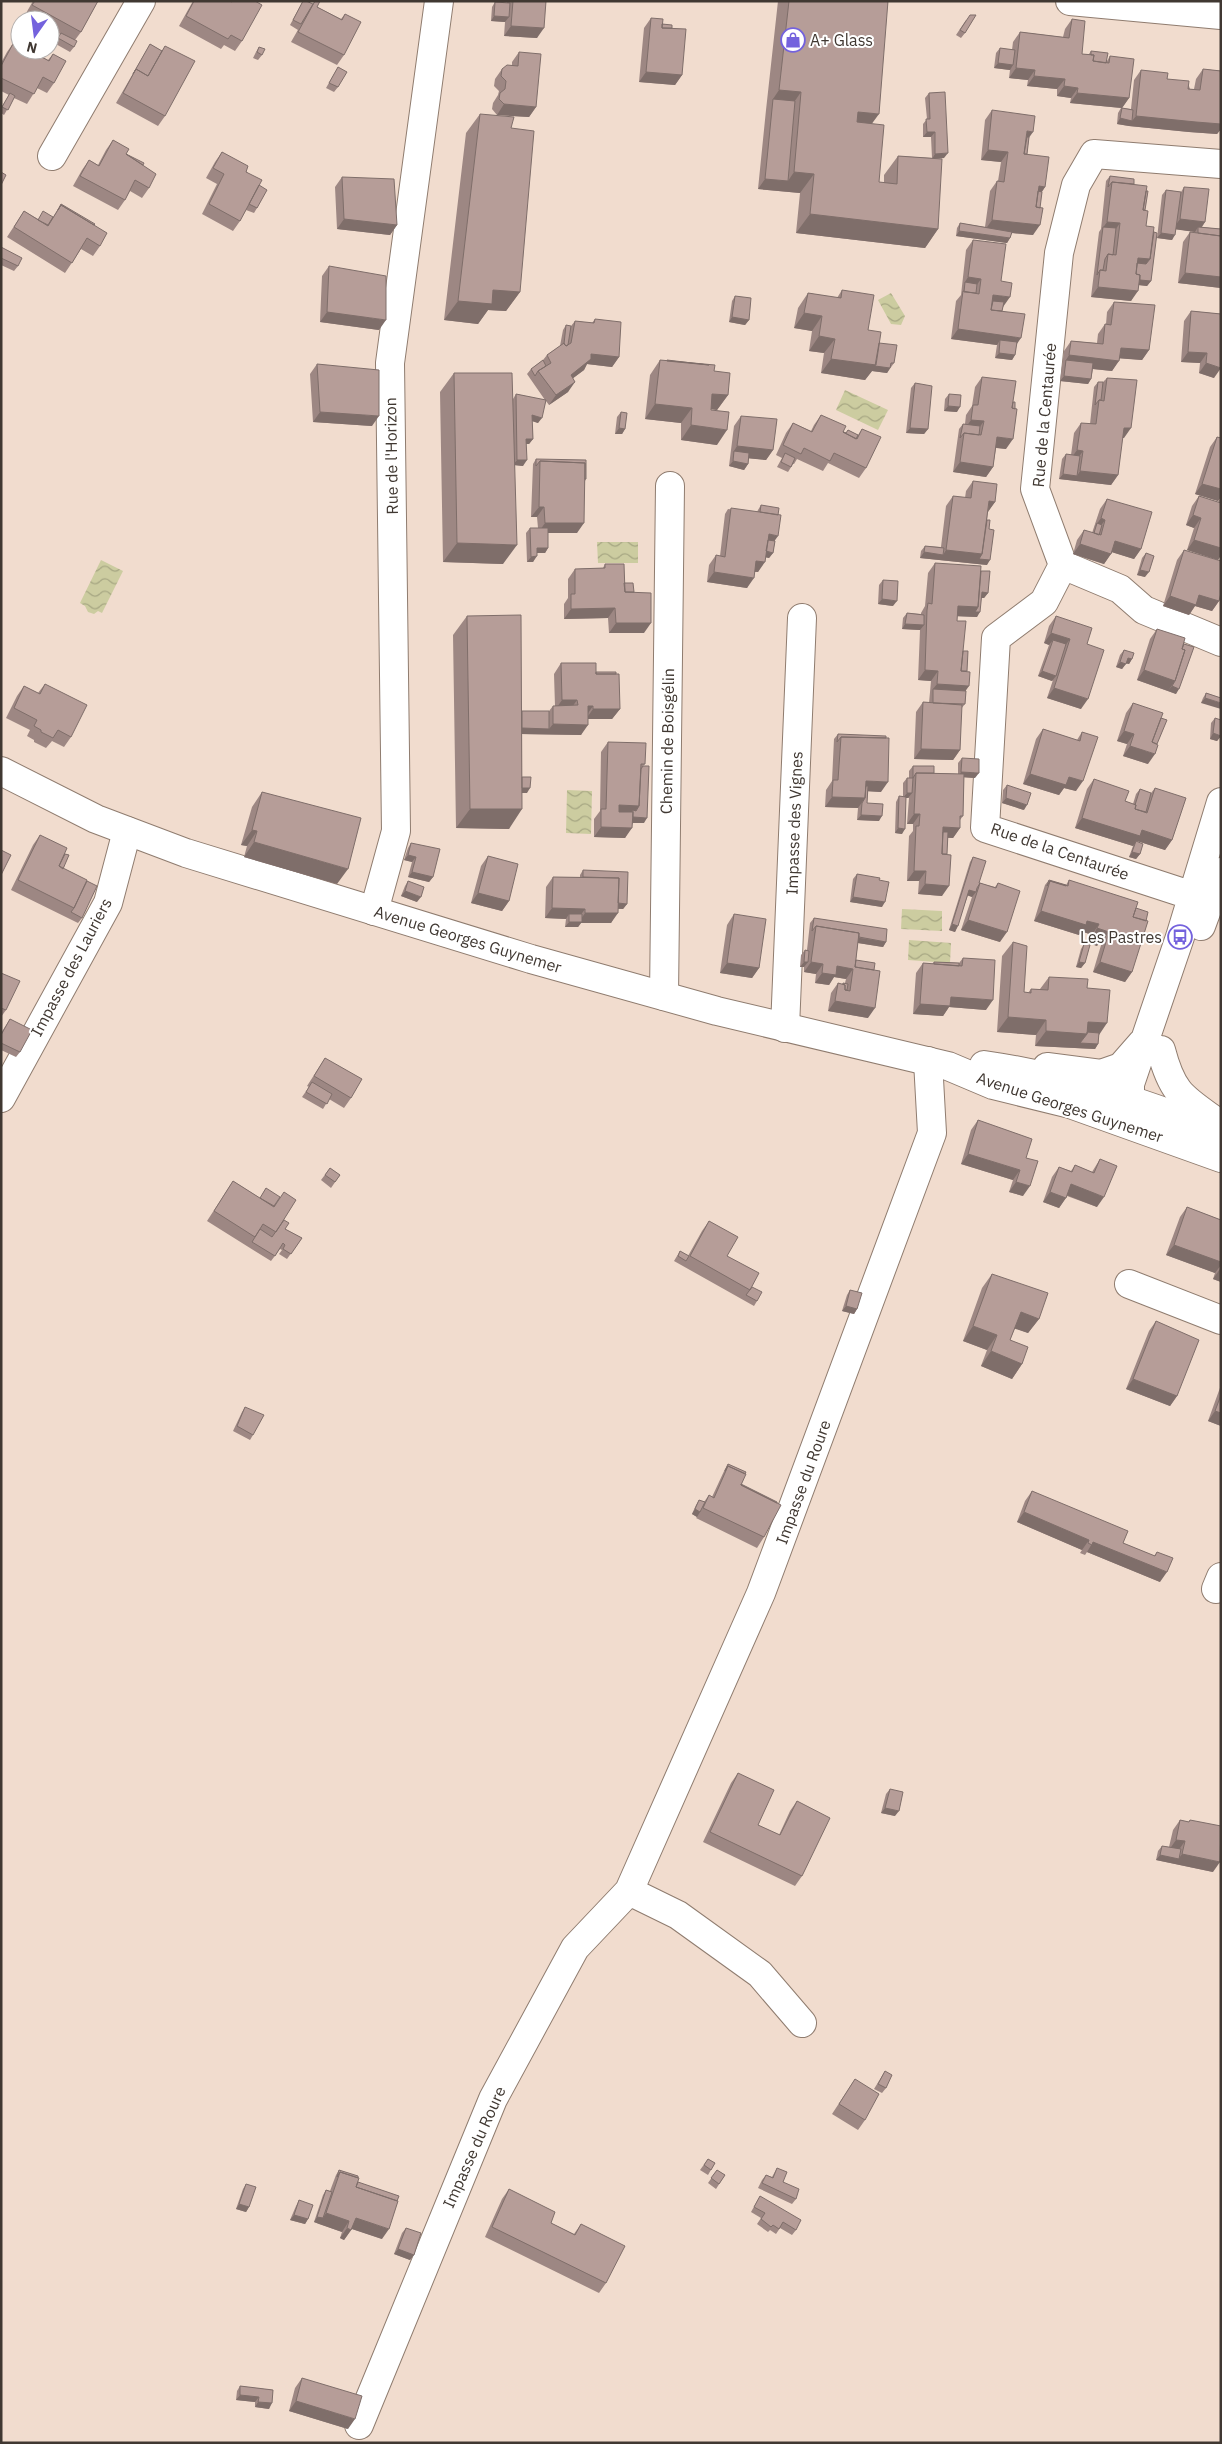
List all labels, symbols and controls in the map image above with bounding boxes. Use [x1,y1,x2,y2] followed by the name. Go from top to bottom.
[10,10,60,60] north arrow
[780,27,806,53] shop icon: A+ Glass
[810,30,873,50] place label: A+ Glass
[25,38,39,58] text: N
[1028,342,1060,488] street label: Rue de la Centaurée
[380,397,402,515] street label: Rue de l'Horizon
[656,668,678,814] street label: Chemin de Boisgélin
[781,751,807,895] street label: Impasse des Vignes
[988,818,1132,884] street label: Rue de la Centaurée
[26,894,116,1040] street label: Impasse des Lauriers
[372,901,564,977] street label: Avenue Georges Guynemer
[1167,924,1193,950] bus stop icon: Les Pastres
[1080,927,1162,947] place label: Les Pastres
[974,1067,1166,1147] street label: Avenue Georges Guynemer
[771,1417,835,1547] street label: Impasse du Roure
[438,2083,510,2211] street label: Impasse du Roure

